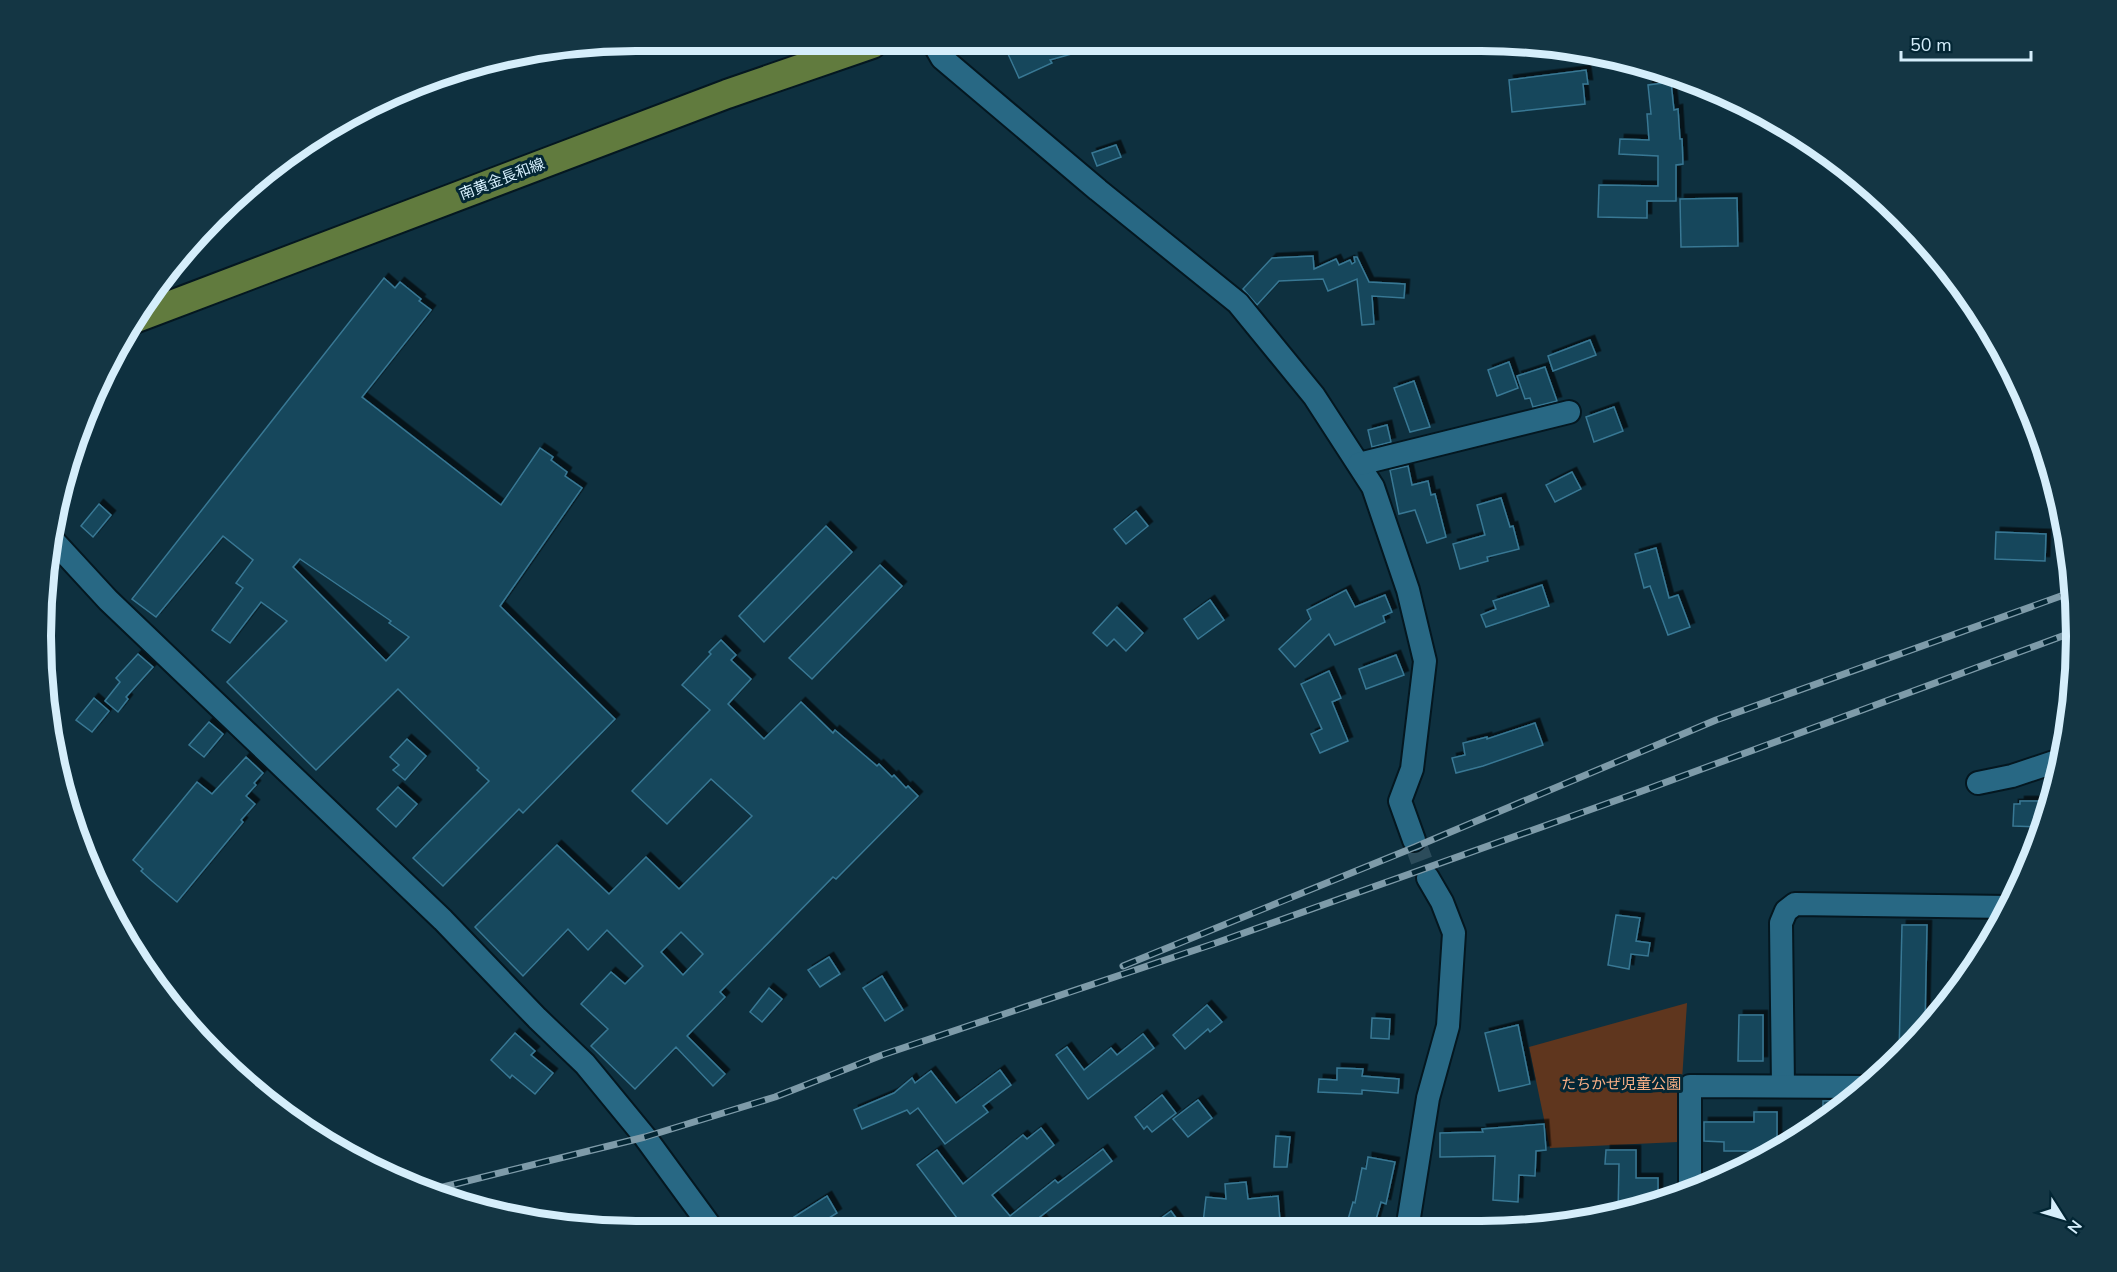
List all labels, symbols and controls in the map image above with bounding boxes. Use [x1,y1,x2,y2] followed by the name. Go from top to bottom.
[1901,24,2032,62] scale bar
[1910,33,1952,57] text: 50 m
[456,154,548,204] street label: 南黄金長和線
[1561,1074,1681,1094] park label: たちかぜ児童公園
[2033,1188,2093,1248] north arrow
[2062,1215,2087,1238] text: N

